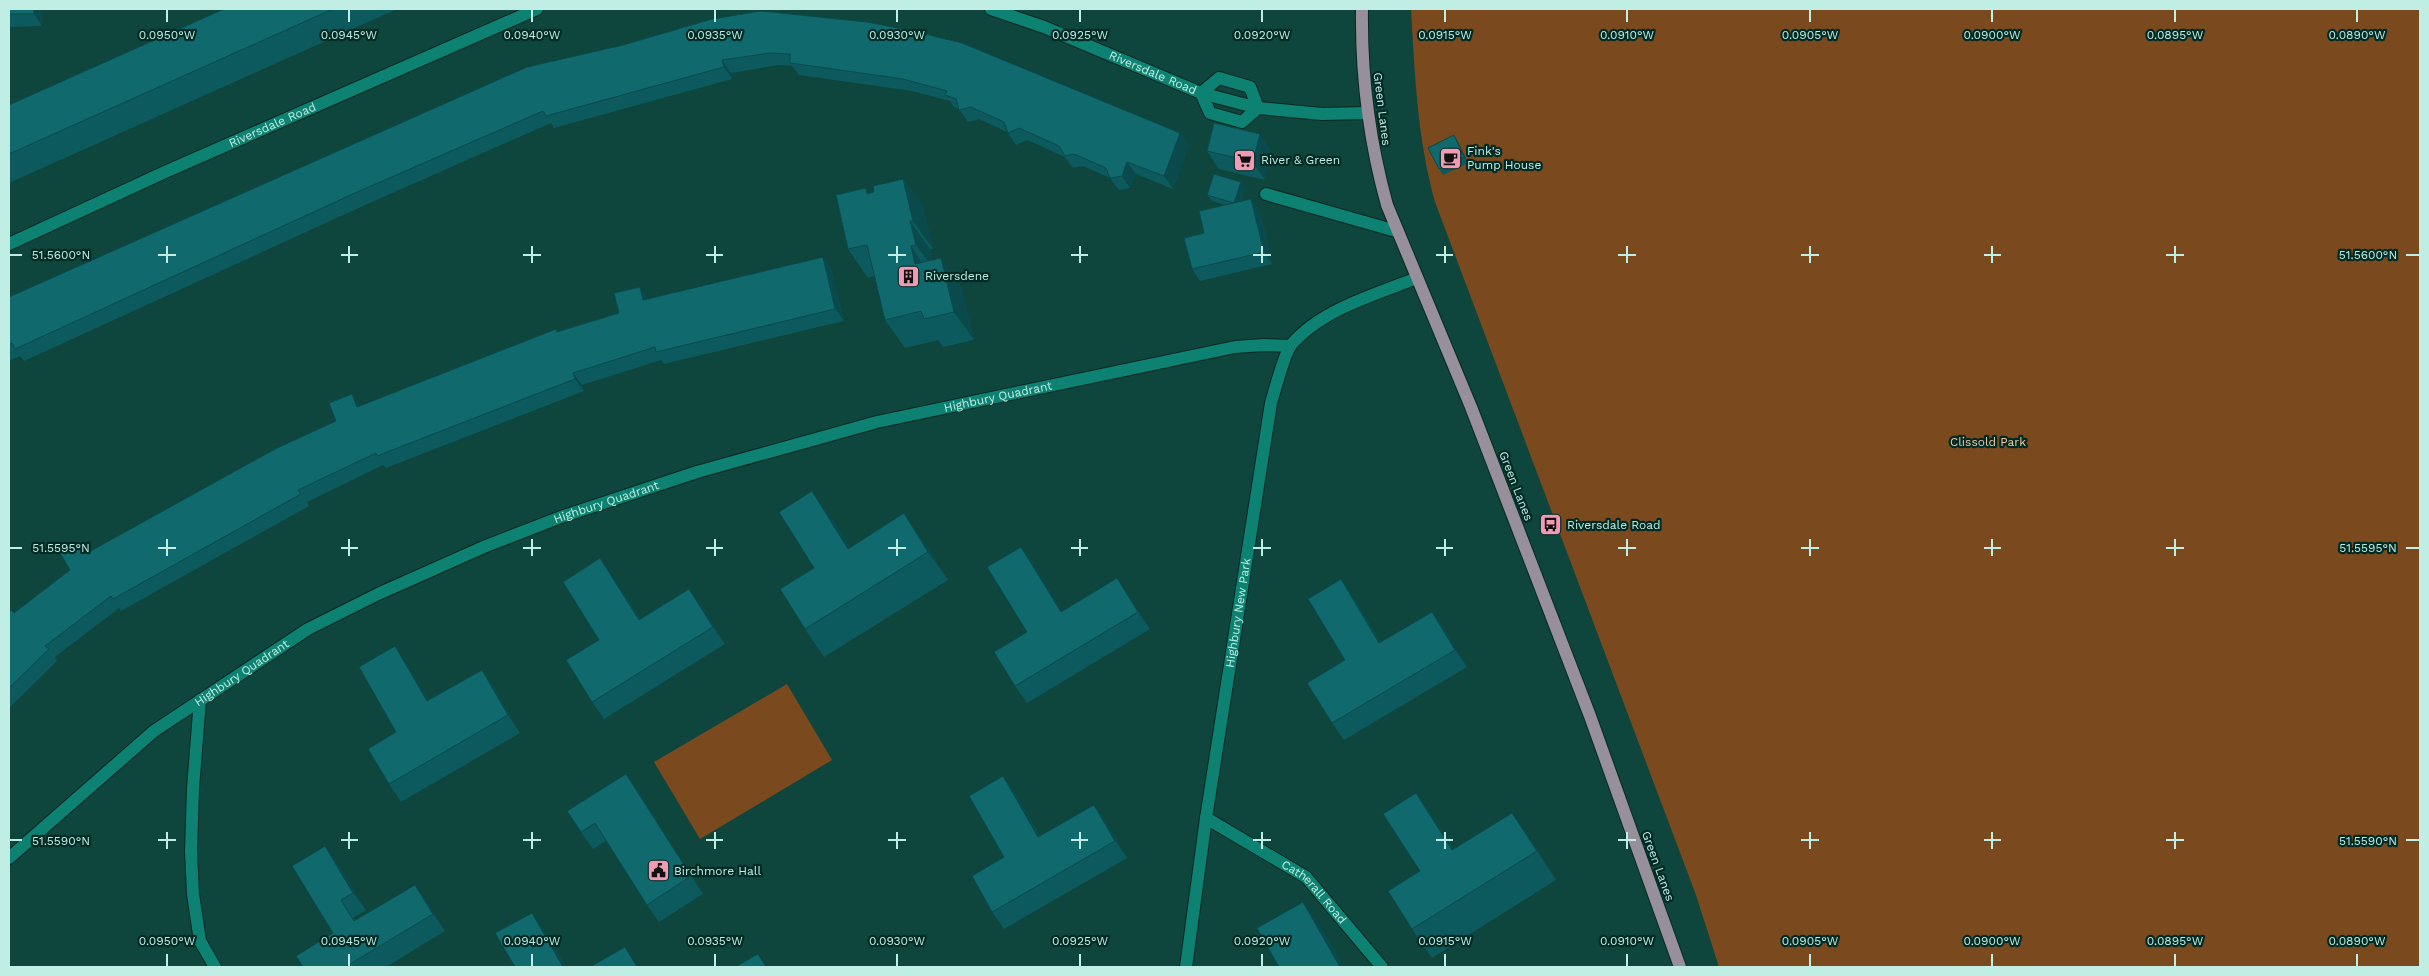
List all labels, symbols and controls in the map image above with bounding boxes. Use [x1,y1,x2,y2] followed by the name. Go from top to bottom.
[139,28,196,42] text: 0.0950°W
[321,28,378,42] text: 0.0945°W
[504,28,561,42] text: 0.0940°W
[687,28,743,42] text: 0.0935°W
[869,28,926,42] text: 0.0930°W
[1052,28,1108,42] text: 0.0925°W
[1234,28,1291,42] text: 0.0920°W
[1418,28,1472,42] text: 0.0915°W
[1600,28,1655,42] text: 0.0910°W
[1782,28,1839,42] text: 0.0905°W
[1964,28,2021,42] text: 0.0900°W
[2147,28,2204,42] text: 0.0895°W
[2329,28,2386,42] text: 0.0890°W
[1107,48,1199,97] street label: Riversdale Road
[1371,72,1393,146] street label: Green Lanes
[227,100,318,150] street label: Riversdale Road
[1467,144,1541,172] place label: Fink's Pump House
[1439,146,1463,170] cafe icon: Fink's Pump House
[1233,148,1257,172] supermarket icon: River & Green
[1261,153,1340,167] place label: River & Green
[32,248,90,262] text: 51.5600°N
[2339,248,2397,262] text: 51.5600°N
[897,264,921,288] building icon: Riversdene
[925,269,989,283] place label: Riversdene
[943,378,1053,415] street label: Highbury Quadrant
[1950,435,2026,449] park label: Clissold Park
[1496,449,1536,523] street label: Green Lanes
[551,478,661,526] street label: Highbury Quadrant
[1539,513,1563,537] bus stop icon: Riversdale Road
[1567,518,1661,532] place label: Riversdale Road
[32,541,90,555] text: 51.5595°N
[2339,541,2397,555] text: 51.5595°N
[1223,557,1254,669] street label: Highbury New Park
[192,637,292,709] street label: Highbury Quadrant
[1639,829,1677,903] street label: Green Lanes
[32,834,90,848] text: 51.5590°N
[2339,834,2397,848] text: 51.5590°N
[1279,857,1349,927] street label: Catherall Road
[646,859,670,883] public building icon: Birchmore Hall
[674,864,761,878] place label: Birchmore Hall
[139,934,196,948] text: 0.0950°W
[321,934,378,948] text: 0.0945°W
[504,934,561,948] text: 0.0940°W
[687,934,743,948] text: 0.0935°W
[869,934,926,948] text: 0.0930°W
[1052,934,1108,948] text: 0.0925°W
[1234,934,1291,948] text: 0.0920°W
[1418,934,1472,948] text: 0.0915°W
[1600,934,1655,948] text: 0.0910°W
[1782,934,1839,948] text: 0.0905°W
[1964,934,2021,948] text: 0.0900°W
[2147,934,2204,948] text: 0.0895°W
[2329,934,2386,948] text: 0.0890°W

